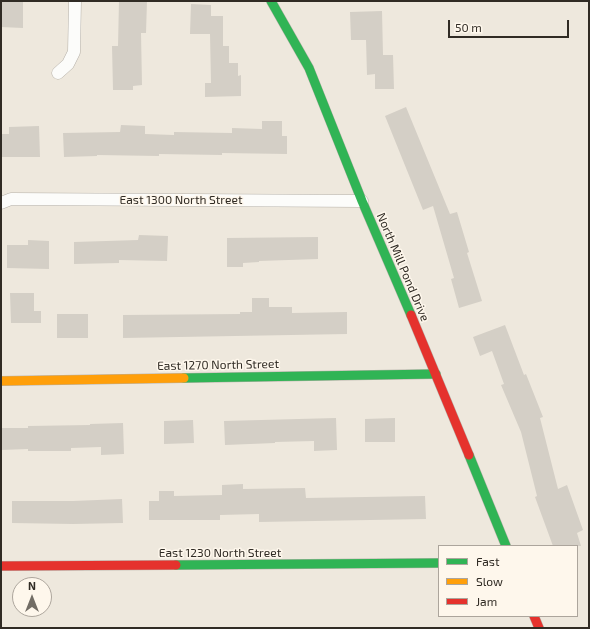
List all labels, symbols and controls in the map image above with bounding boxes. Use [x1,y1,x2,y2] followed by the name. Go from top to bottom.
[450,12,571,38] scale bar
[455,20,482,34] text: 50 m
[120,193,242,207] street label: East 1300 North Street
[374,211,432,323] street label: North Mill Pond Drive
[157,357,279,373] street label: East 1270 North Street
[438,545,578,617] legend
[159,546,281,560] street label: East 1230 North Street
[476,554,499,568] text: Fast
[476,574,503,588] text: Slow
[12,577,52,617] north arrow
[28,579,36,592] text: N
[476,594,497,608] text: Jam

